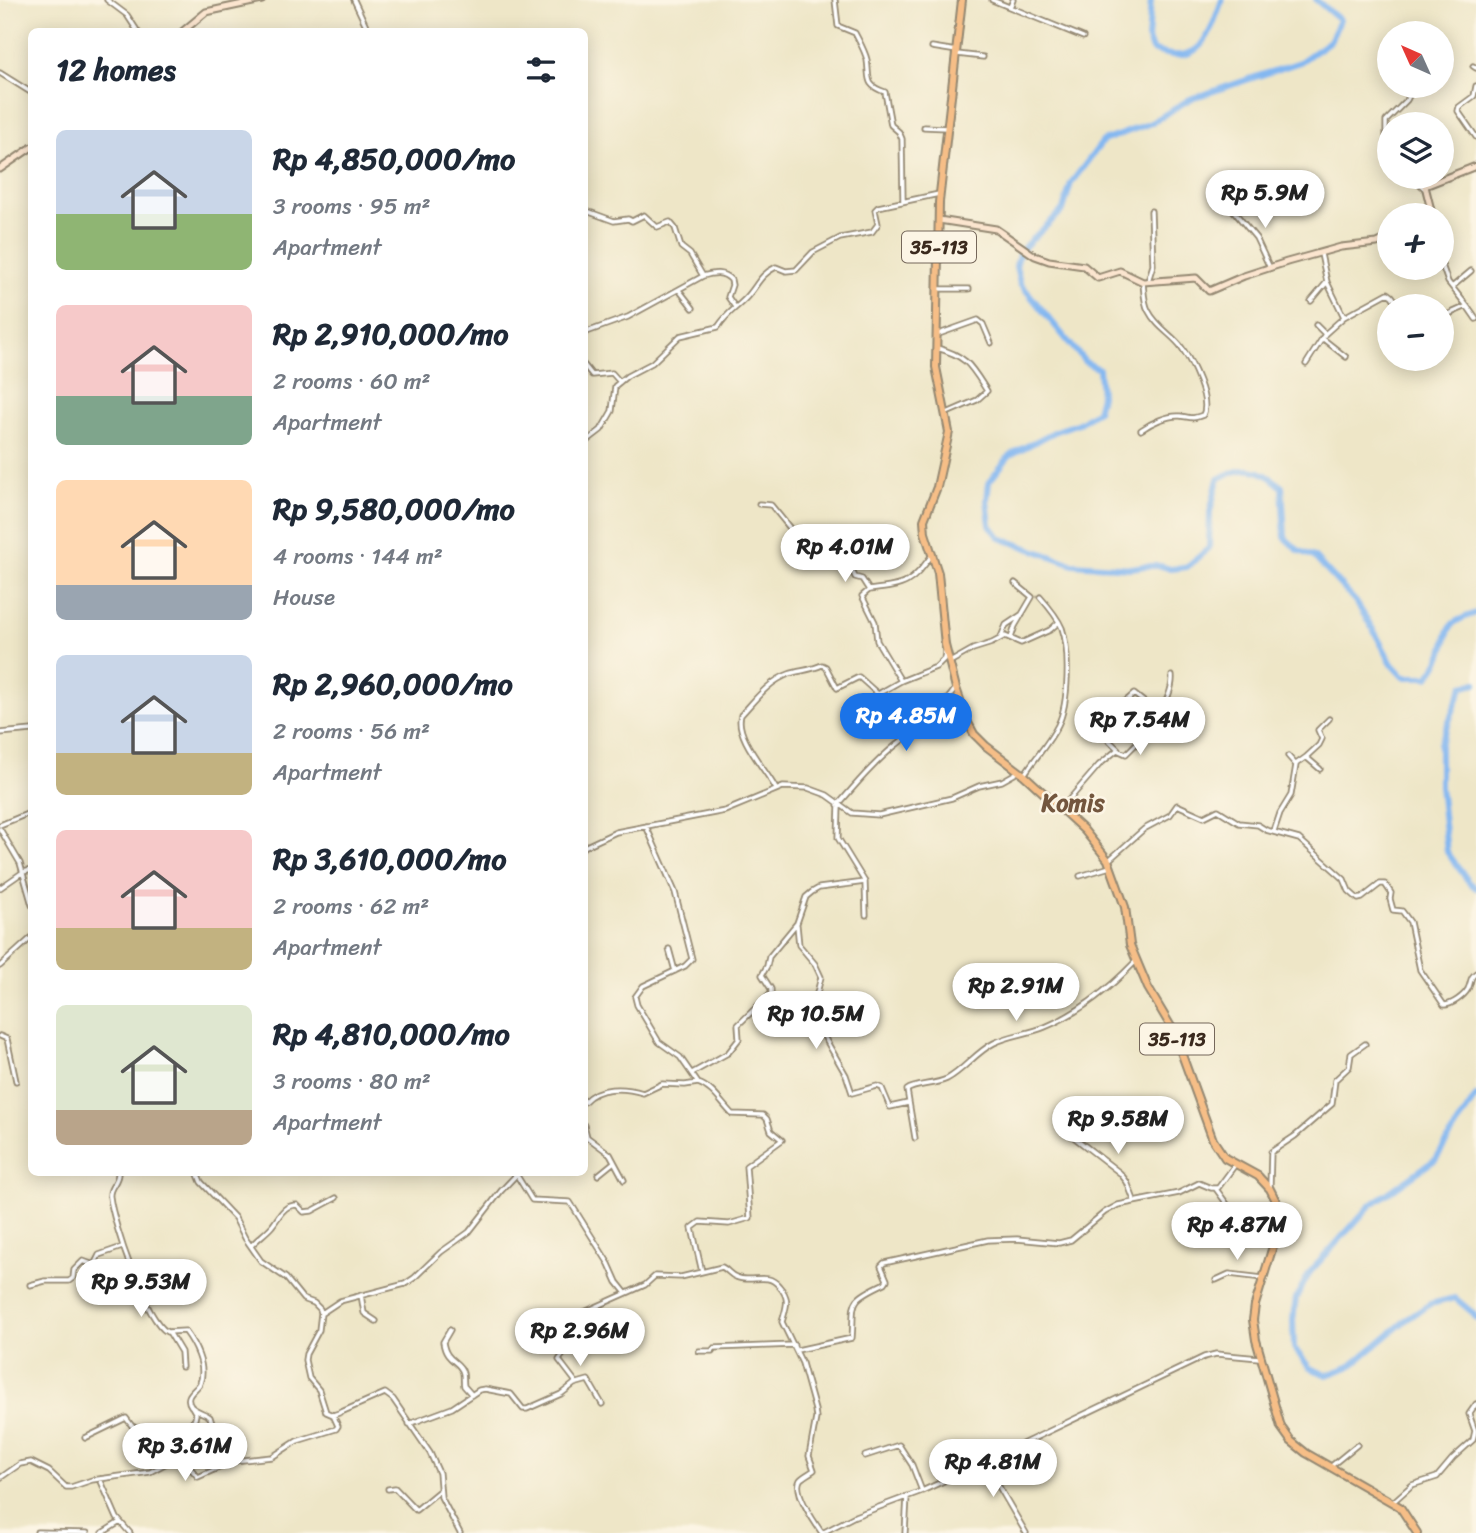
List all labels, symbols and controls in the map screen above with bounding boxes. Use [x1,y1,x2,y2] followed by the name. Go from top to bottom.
[1377,21,1454,98] north arrow
[1377,21,1454,371] map controls
[56,43,176,97] text: 12 homes
[522,51,560,89] icon: filters
[1377,112,1454,189] button: layers
[273,132,515,186] text: Rp 4,850,000/mo
[112,158,196,242] icon: home
[1200,170,1330,230] pin: Rp 5.9M
[1222,172,1308,213] text: Rp 5.9M
[273,186,430,227] text: 3 rooms · 95 m²
[1377,203,1454,280] button: +
[273,227,382,268] text: Apartment
[902,232,976,262] road number: 35-113
[1377,294,1454,371] button: −
[273,307,509,361] text: Rp 2,910,000/mo
[112,333,196,417] icon: home
[273,361,431,402] text: 2 rooms · 60 m²
[273,402,382,443] text: Apartment
[273,482,515,536] text: Rp 9,580,000/mo
[112,508,196,592] icon: home
[773,524,917,584] pin: Rp 4.01M
[797,526,893,567] text: Rp 4.01M
[273,536,443,577] text: 4 rooms · 144 m²
[273,577,335,618] text: House
[273,657,513,711] text: Rp 2,960,000/mo
[112,683,196,767] icon: home
[834,694,978,753] pin: Rp 4.85M
[856,695,956,736] text: Rp 4.85M
[1068,698,1212,757] pin: Rp 7.54M
[1090,699,1190,740] text: Rp 7.54M
[273,711,430,752] text: 2 rooms · 56 m²
[273,752,382,793] text: Apartment
[1041,782,1105,824] district label: Komis
[273,832,506,886] text: Rp 3,610,000/mo
[112,858,196,942] icon: home
[273,886,429,927] text: 2 rooms · 62 m²
[273,927,382,968] text: Apartment
[944,964,1088,1023] pin: Rp 2.91M
[968,965,1064,1006] text: Rp 2.91M
[744,992,888,1051] pin: Rp 10.5M
[768,993,864,1034] text: Rp 10.5M
[273,1007,510,1061] text: Rp 4,810,000/mo
[1140,1023,1214,1054] road number: 35-113
[112,1033,196,1117] icon: home
[273,1061,431,1102] text: 3 rooms · 80 m²
[1046,1096,1190,1156] pin: Rp 9.58M
[1068,1098,1168,1139] text: Rp 9.58M
[273,1102,382,1143] text: Apartment
[1165,1202,1309,1262] pin: Rp 4.87M
[1187,1204,1287,1245] text: Rp 4.87M
[69,1260,213,1319] pin: Rp 9.53M
[92,1261,190,1302] text: Rp 9.53M
[508,1308,652,1368] pin: Rp 2.96M
[531,1310,629,1351] text: Rp 2.96M
[113,1424,257,1483] pin: Rp 3.61M
[138,1425,232,1466] text: Rp 3.61M
[921,1440,1065,1499] pin: Rp 4.81M
[945,1441,1041,1482] text: Rp 4.81M

